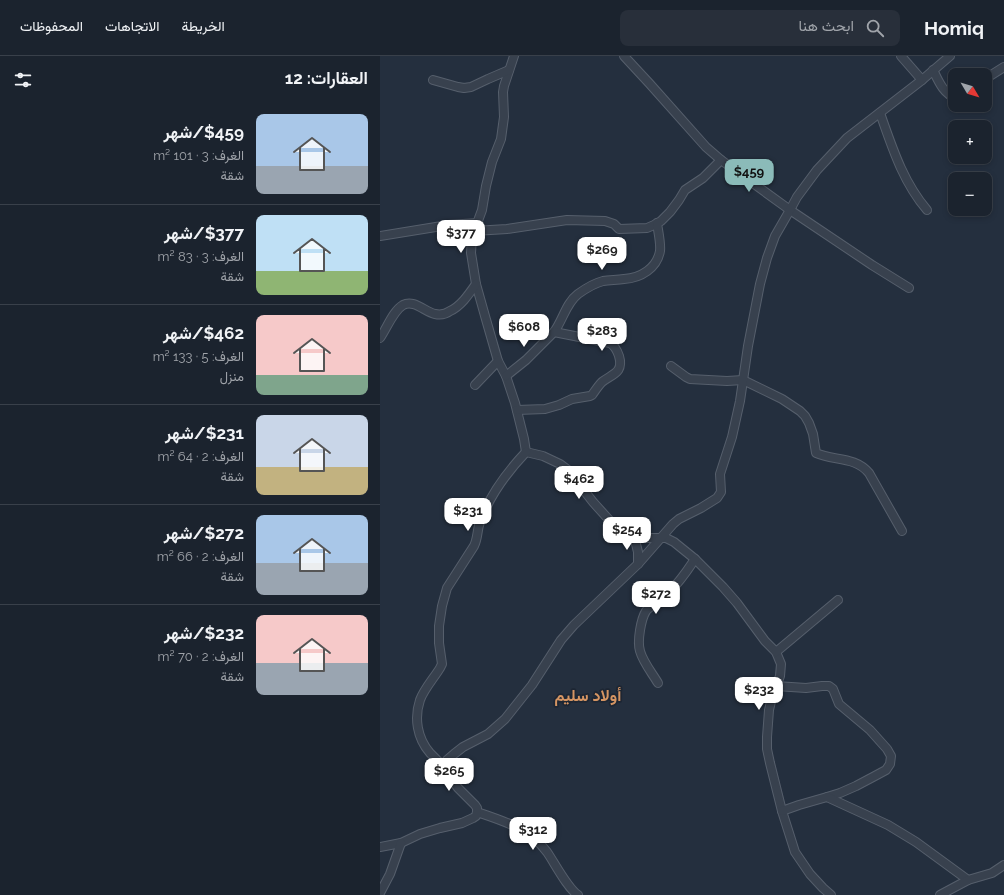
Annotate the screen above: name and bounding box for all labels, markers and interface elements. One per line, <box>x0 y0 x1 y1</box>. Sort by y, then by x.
search box <box>620 10 900 46</box>
text: ابحث هنا <box>799 17 854 35</box>
icon: search <box>864 17 886 39</box>
text: Homiq <box>924 17 984 39</box>
text: المحفوظات <box>20 18 83 34</box>
text: الاتجاهات <box>105 18 159 34</box>
text: الخريطة <box>181 18 225 34</box>
text: العقارات: 12 <box>285 68 368 88</box>
north arrow <box>948 68 992 112</box>
map controls <box>948 68 992 216</box>
icon: filters <box>12 69 34 91</box>
button: + <box>948 120 992 164</box>
text: $459/شهر <box>163 122 244 142</box>
icon: home <box>288 130 336 178</box>
text: الغرف: 3 · 101 m² <box>153 148 244 163</box>
pin: $459 <box>725 159 773 193</box>
text: $459 <box>734 164 764 179</box>
text: شقة <box>221 168 244 183</box>
button: − <box>948 172 992 216</box>
pin: $377 <box>437 220 485 254</box>
text: $377/شهر <box>164 223 244 243</box>
text: $377 <box>446 225 476 240</box>
icon: home <box>288 231 336 279</box>
pin: $269 <box>578 237 626 271</box>
text: $269 <box>586 242 618 257</box>
text: الغرف: 3 · 83 m² <box>158 249 244 264</box>
text: شقة <box>221 269 244 284</box>
pin: $608 <box>500 314 548 348</box>
pin: $283 <box>578 318 626 352</box>
text: $608 <box>508 319 540 334</box>
text: $462/شهر <box>163 323 244 343</box>
text: $283 <box>587 323 617 338</box>
icon: home <box>288 331 336 379</box>
text: الغرف: 5 · 133 m² <box>153 349 244 364</box>
text: منزل <box>220 369 244 384</box>
text: $231/شهر <box>165 423 244 443</box>
icon: home <box>288 431 336 479</box>
text: الغرف: 2 · 64 m² <box>158 449 244 464</box>
pin: $462 <box>555 466 603 500</box>
text: شقة <box>221 469 244 484</box>
text: $462 <box>564 471 594 486</box>
pin: $231 <box>444 498 492 532</box>
text: $231 <box>453 503 483 518</box>
pin: $254 <box>603 517 651 551</box>
text: $254 <box>612 522 642 537</box>
text: $272/شهر <box>164 523 244 543</box>
icon: home <box>288 531 336 579</box>
text: الغرف: 2 · 66 m² <box>157 549 244 564</box>
text: شقة <box>221 569 244 584</box>
pin: $272 <box>632 581 680 615</box>
text: $272 <box>641 586 671 601</box>
text: $232/شهر <box>164 623 244 643</box>
icon: home <box>288 631 336 679</box>
text: الغرف: 2 · 70 m² <box>158 649 244 664</box>
text: شقة <box>221 669 244 684</box>
pin: $232 <box>735 677 783 711</box>
text: $232 <box>744 682 774 697</box>
district label: أولاد سليم <box>555 686 621 706</box>
pin: $265 <box>425 758 473 792</box>
text: $265 <box>434 763 464 778</box>
pin: $312 <box>509 817 557 851</box>
text: $312 <box>518 822 548 837</box>

